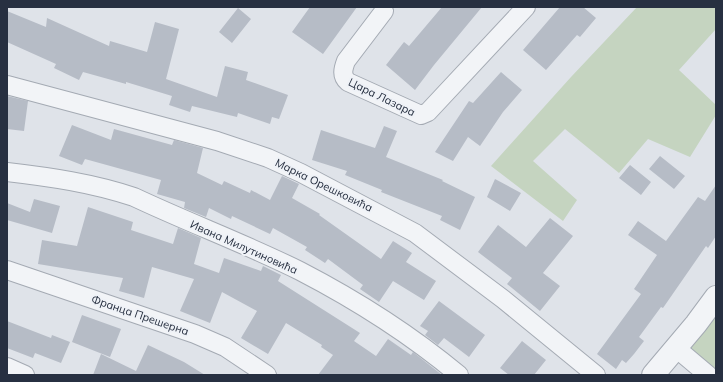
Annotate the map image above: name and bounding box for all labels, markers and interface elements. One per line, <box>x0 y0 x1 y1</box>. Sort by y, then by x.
street label: Цара Лазара <box>346 75 418 119</box>
street label: Марка Орешковића <box>273 155 375 215</box>
street label: Ивана Милутиновића <box>188 217 300 277</box>
street label: Франца Прешерна <box>89 292 191 338</box>

